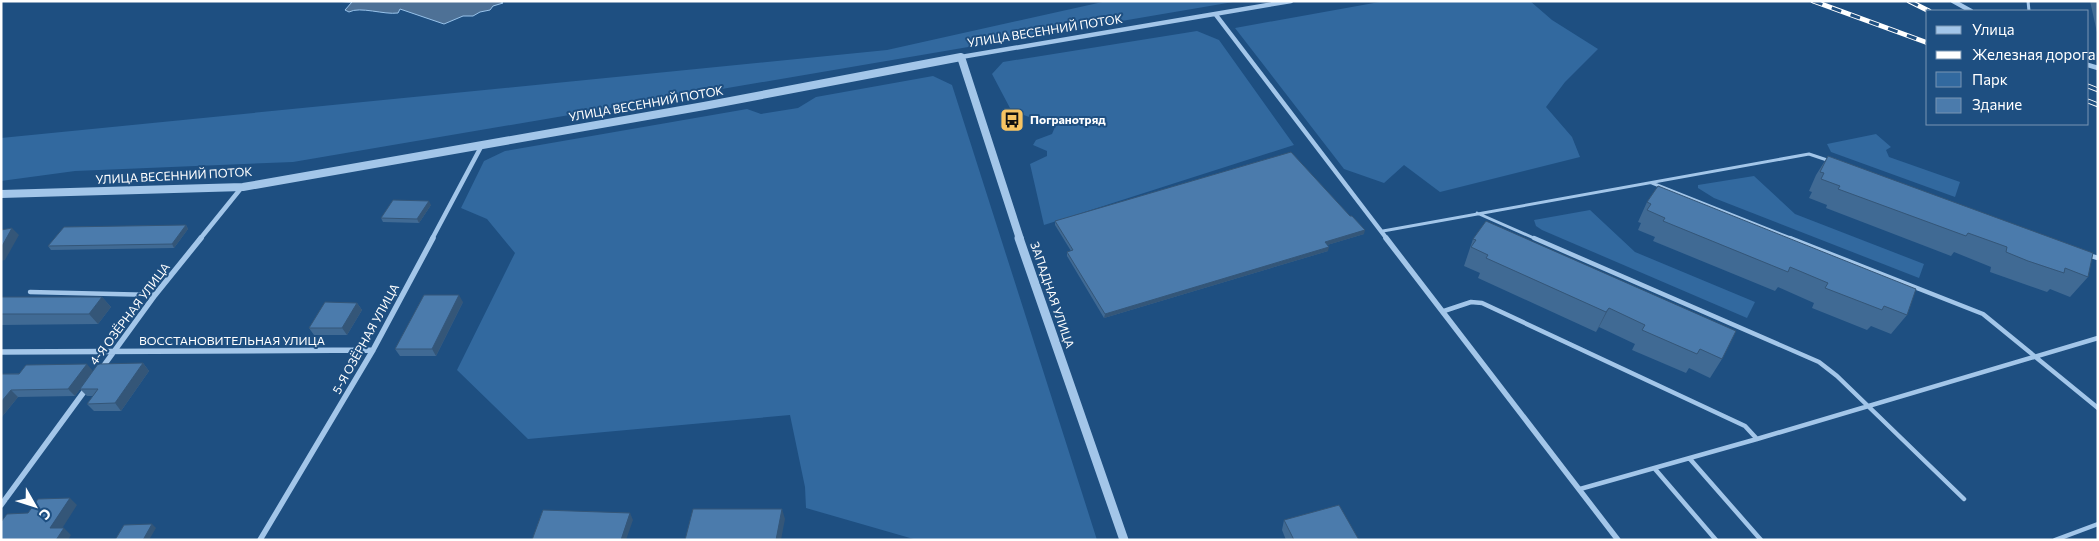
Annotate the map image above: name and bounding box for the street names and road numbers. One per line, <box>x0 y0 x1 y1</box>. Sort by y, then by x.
street label: УЛИЦА ВЕСЕННИЙ ПОТОК <box>966 11 1123 49</box>
street label: УЛИЦА ВЕСЕННИЙ ПОТОК <box>567 82 724 124</box>
street label: УЛИЦА ВЕСЕННИЙ ПОТОК <box>95 164 253 186</box>
street label: ЗАПАДНАЯ УЛИЦА <box>1028 239 1078 350</box>
street label: 4-Я ОЗЁРНАЯ УЛИЦА <box>86 260 172 367</box>
street label: 5-Я ОЗЁРНАЯ УЛИЦА <box>329 281 401 396</box>
street label: ВОССТАНОВИТЕЛЬНАЯ УЛИЦА <box>139 333 325 347</box>

